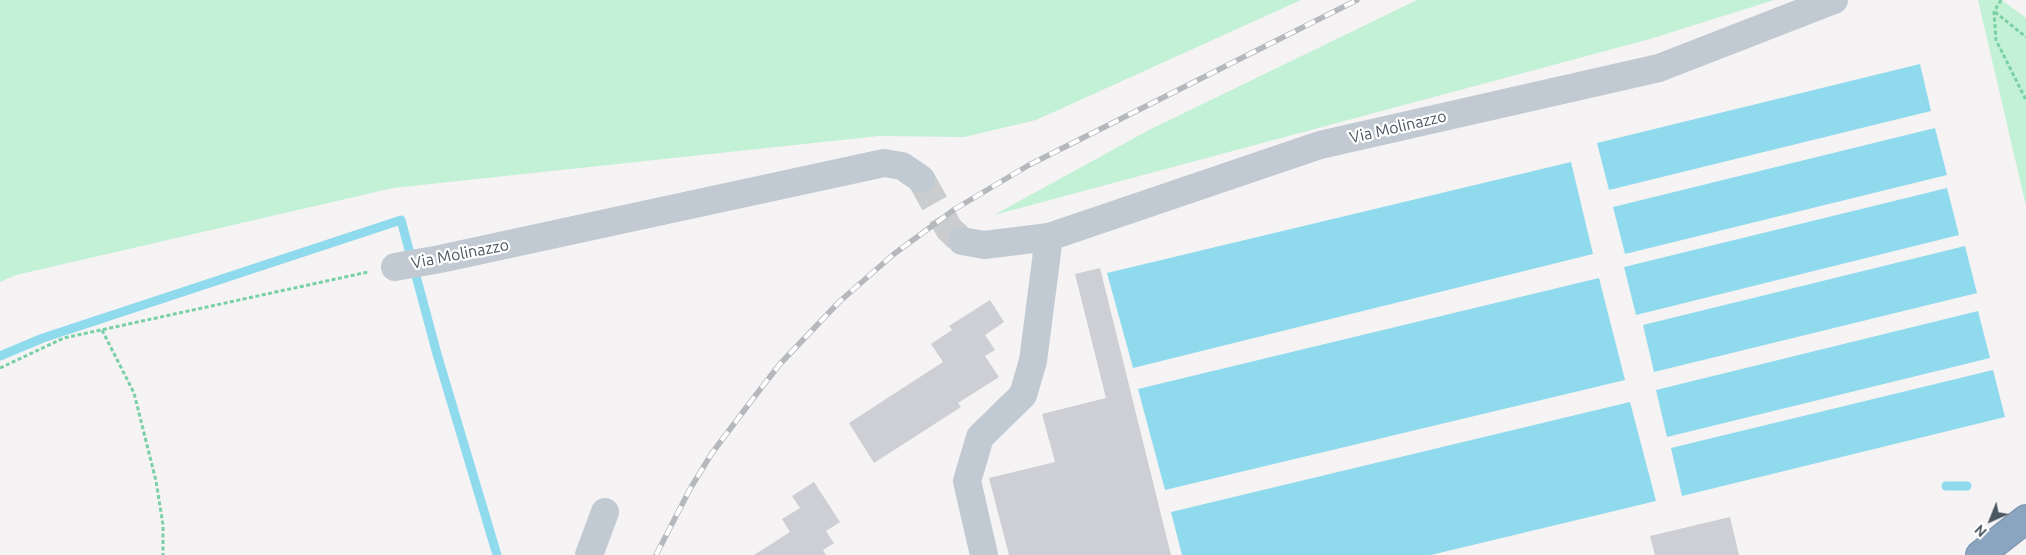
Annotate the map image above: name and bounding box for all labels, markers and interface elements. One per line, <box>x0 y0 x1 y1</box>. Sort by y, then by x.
street label: Via Molinazzo <box>1348 107 1448 147</box>
street label: Via Molinazzo <box>410 235 510 273</box>
north arrow <box>1966 495 2016 545</box>
text: N <box>1971 521 1990 540</box>

